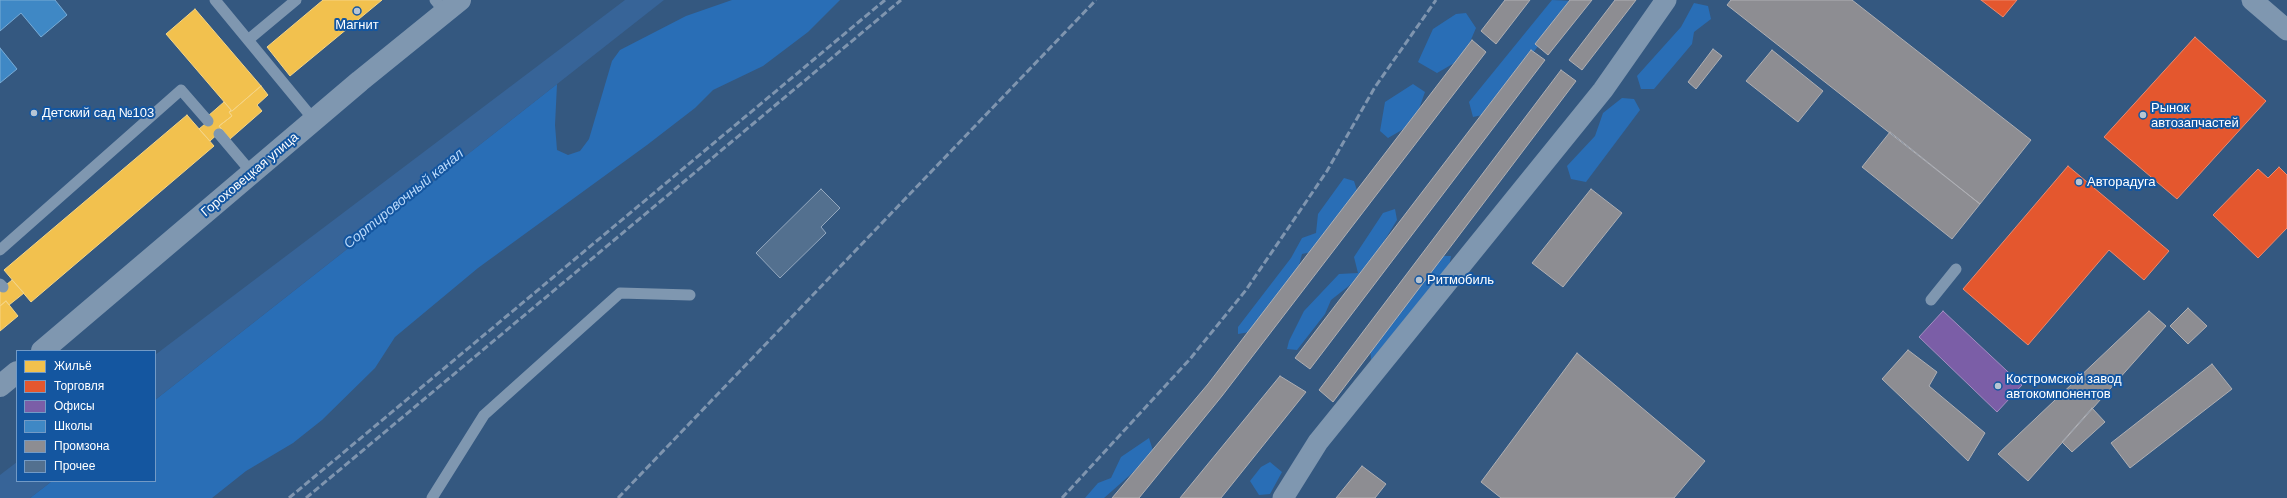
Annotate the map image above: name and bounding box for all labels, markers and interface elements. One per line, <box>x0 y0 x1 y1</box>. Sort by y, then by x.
marker: Магнит <box>352 6 362 16</box>
place label: Магнит <box>335 17 379 33</box>
place label: Рынок автозапчастей <box>2151 100 2239 131</box>
place label: Детский сад №103 <box>42 105 154 121</box>
marker: Детский сад №103 <box>29 108 39 118</box>
marker: Рынок автозапчастей <box>2138 110 2148 120</box>
street label: Гороховецкая улица <box>198 130 302 220</box>
water label: Сортировочный канал <box>341 145 467 253</box>
place label: Авторадуга <box>2087 174 2156 190</box>
marker: Авторадуга <box>2074 177 2084 187</box>
place label: Ритмобиль <box>1427 272 1494 288</box>
marker: Ритмобиль <box>1414 275 1424 285</box>
legend <box>16 350 156 482</box>
text: Жильё <box>54 359 92 373</box>
place label: Костромской завод автокомпонентов <box>2006 371 2122 402</box>
text: Торговля <box>54 379 104 393</box>
marker: Костромской завод автокомпонентов <box>1993 381 2003 391</box>
text: Офисы <box>54 399 95 413</box>
text: Школы <box>54 419 92 433</box>
text: Промзона <box>54 439 109 453</box>
text: Прочее <box>54 459 95 473</box>

